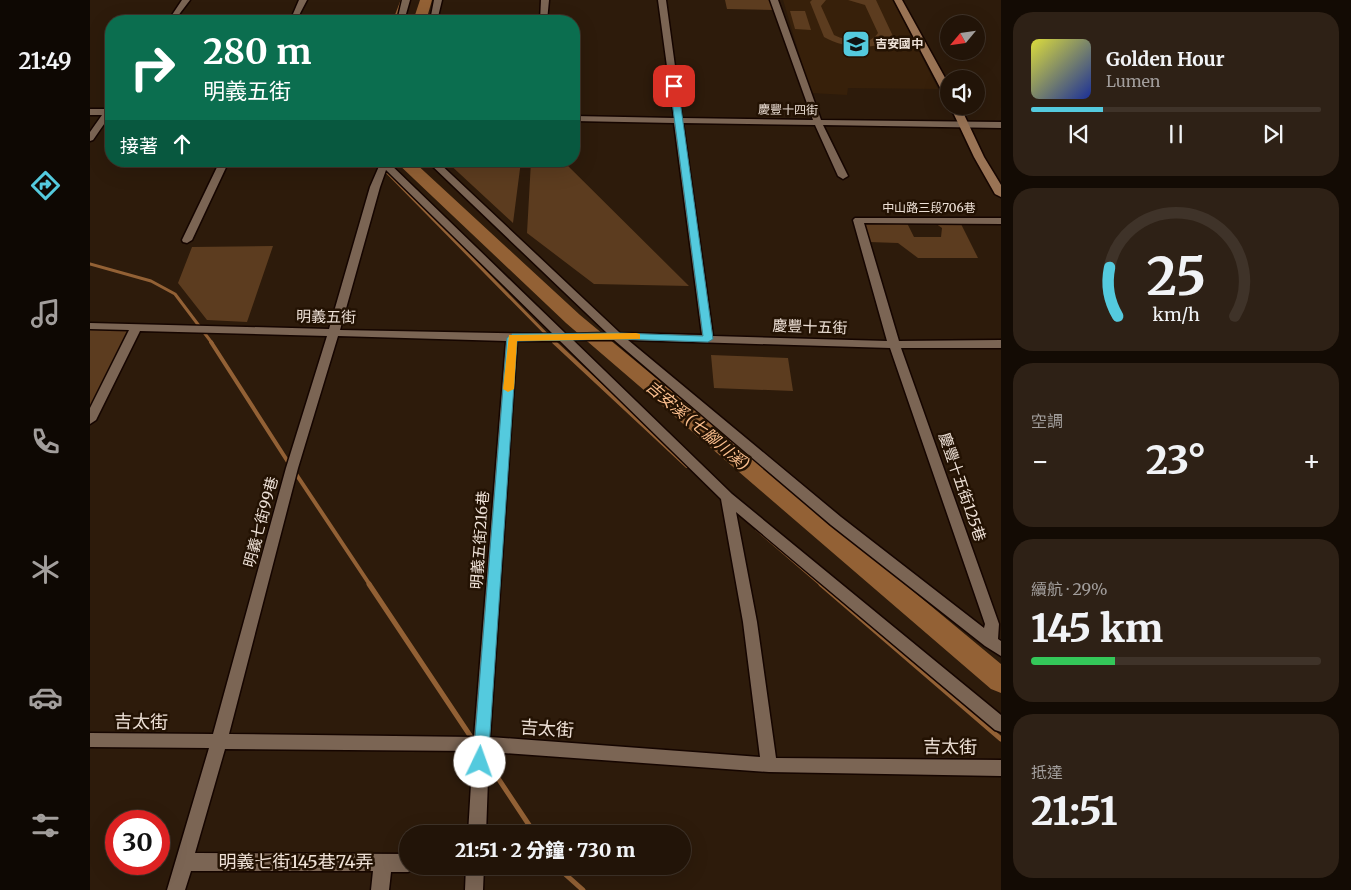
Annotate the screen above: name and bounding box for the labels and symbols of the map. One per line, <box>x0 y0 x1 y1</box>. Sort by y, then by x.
north arrow <box>940 15 985 60</box>
school or university icon: 吉安國中 <box>841 29 871 59</box>
place label: 吉安國中 <box>875 36 923 51</box>
pin <box>653 65 695 107</box>
street label: 慶豐十四街 <box>758 101 818 118</box>
street label: 中山路三段706巷 <box>882 200 976 215</box>
street label: 明義五街 <box>296 306 356 327</box>
street label: 慶豐十五街 <box>772 316 848 337</box>
water label: 吉安溪 (七腳川溪) <box>642 376 754 474</box>
street label: 慶豐十五街125巷 <box>935 430 990 544</box>
street label: 明義七街99巷 <box>239 474 282 569</box>
street label: 明義五街216巷 <box>467 490 492 590</box>
street label: 吉太街 <box>114 710 168 733</box>
street label: 吉太街 <box>519 715 575 742</box>
position arrow <box>453 735 505 787</box>
street label: 吉太街 <box>923 735 977 758</box>
speed limit sign: 30 <box>105 810 170 875</box>
street label: 明義七街145巷74弄 <box>219 850 373 873</box>

